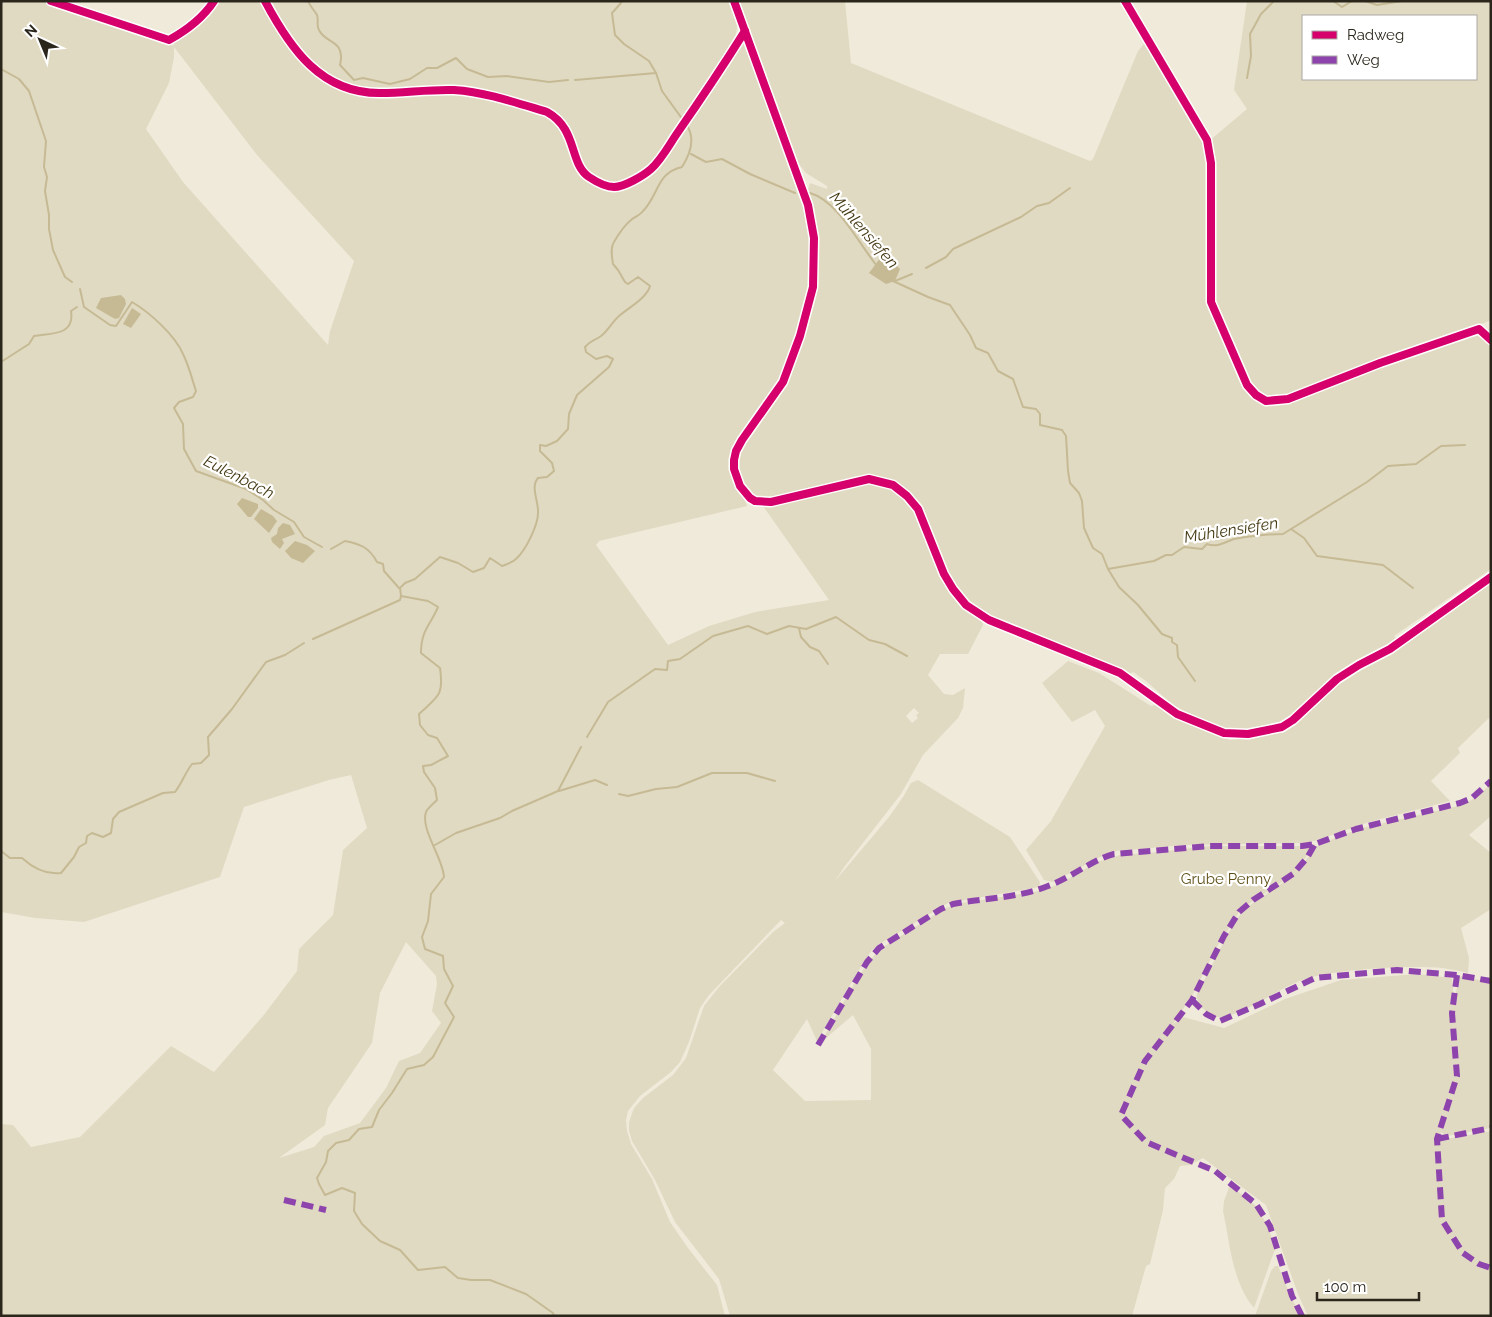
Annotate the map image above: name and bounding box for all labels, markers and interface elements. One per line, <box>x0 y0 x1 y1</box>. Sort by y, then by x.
north arrow <box>15 15 65 65</box>
legend <box>1302 15 1477 80</box>
text: N <box>22 21 40 40</box>
text: Radweg <box>1347 26 1404 44</box>
text: Weg <box>1347 51 1380 69</box>
water label: Mühlensiefen <box>826 188 902 272</box>
water label: Eulenbach <box>201 451 277 503</box>
water label: Mühlensiefen <box>1183 513 1279 547</box>
park label: Grube Penny <box>1181 870 1271 888</box>
scale bar <box>1317 1270 1420 1302</box>
text: 100 m <box>1324 1278 1366 1296</box>

